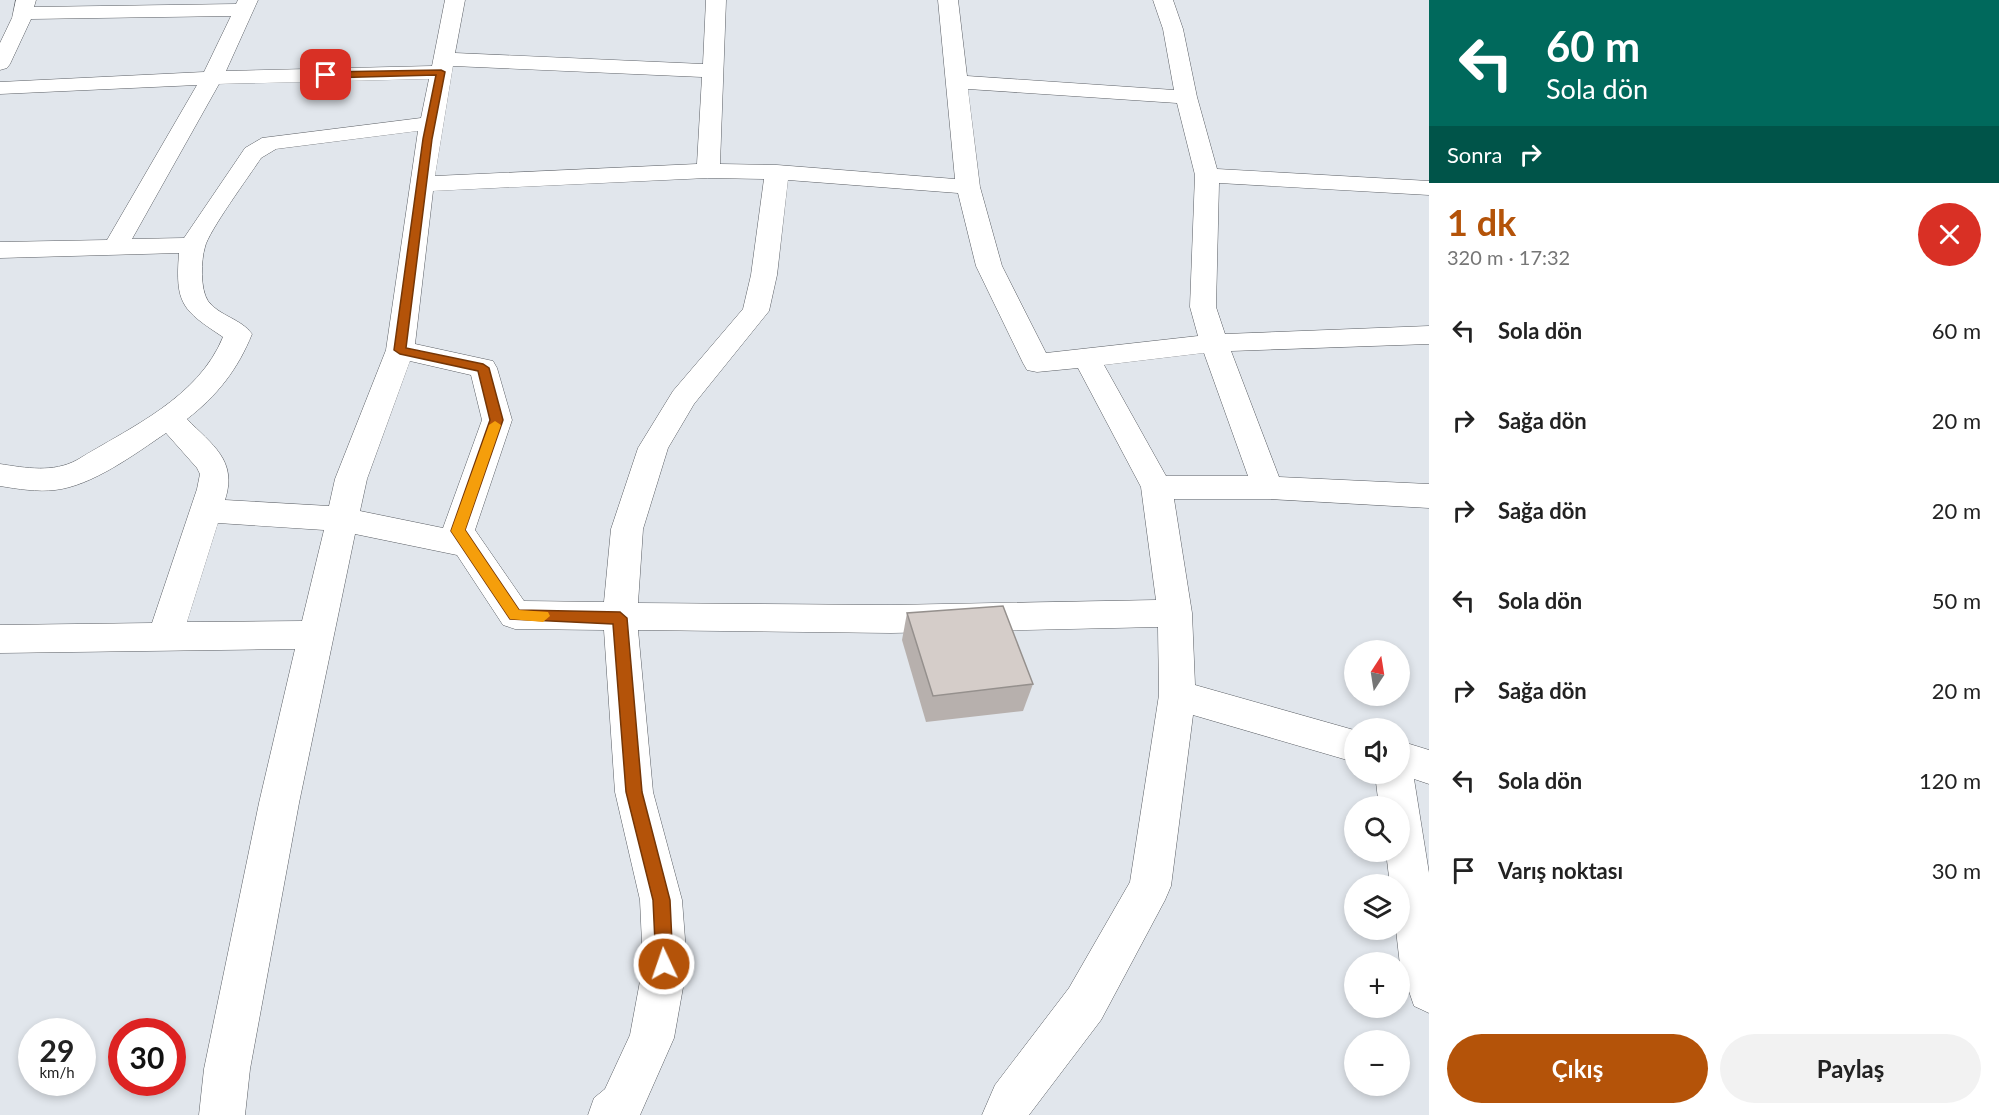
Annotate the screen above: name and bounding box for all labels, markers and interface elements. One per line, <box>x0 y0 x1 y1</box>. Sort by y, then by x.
text: 60 m <box>1546 21 1640 71</box>
icon: left <box>1447 24 1525 102</box>
pin <box>300 49 351 100</box>
icon: arrive <box>309 58 342 91</box>
text: Sola dön <box>1546 72 1648 105</box>
icon: right <box>1514 138 1547 171</box>
text: Sonra <box>1447 141 1502 168</box>
text: 1 dk <box>1447 200 1516 244</box>
button: close <box>1918 203 1981 266</box>
text: 320 m · 17:32 <box>1447 245 1570 269</box>
icon: left <box>1447 314 1480 347</box>
text: Sola dön <box>1498 317 1582 344</box>
text: 60 m <box>1932 317 1981 344</box>
icon: right <box>1447 404 1480 437</box>
text: Sağa dön <box>1498 407 1587 434</box>
text: 20 m <box>1932 407 1981 434</box>
icon: right <box>1447 494 1480 527</box>
text: Sağa dön <box>1498 497 1587 524</box>
text: 20 m <box>1932 497 1981 524</box>
icon: left <box>1447 584 1480 617</box>
text: Sola dön <box>1498 587 1582 614</box>
text: 50 m <box>1932 587 1981 614</box>
north arrow <box>1344 640 1410 706</box>
map controls <box>1344 640 1410 1096</box>
icon: right <box>1447 674 1480 707</box>
text: Sağa dön <box>1498 677 1587 704</box>
text: 20 m <box>1932 677 1981 704</box>
button: sound <box>1344 718 1410 784</box>
icon: left <box>1447 764 1480 797</box>
text: Sola dön <box>1498 767 1582 794</box>
text: 120 m <box>1919 767 1981 794</box>
button: search <box>1344 796 1410 862</box>
icon: arrive <box>1447 854 1480 887</box>
text: Varış noktası <box>1498 857 1623 884</box>
text: 30 m <box>1932 857 1981 884</box>
button: layers <box>1344 874 1410 940</box>
position arrow <box>632 932 696 996</box>
button: + <box>1344 952 1410 1018</box>
speed limit sign: 30 <box>108 1018 186 1096</box>
button: − <box>1344 1030 1410 1096</box>
text: 29 <box>40 1032 74 1068</box>
button: Çıkış <box>1447 1034 1708 1103</box>
button: Paylaş <box>1720 1034 1981 1103</box>
text: km/h <box>39 1063 75 1081</box>

